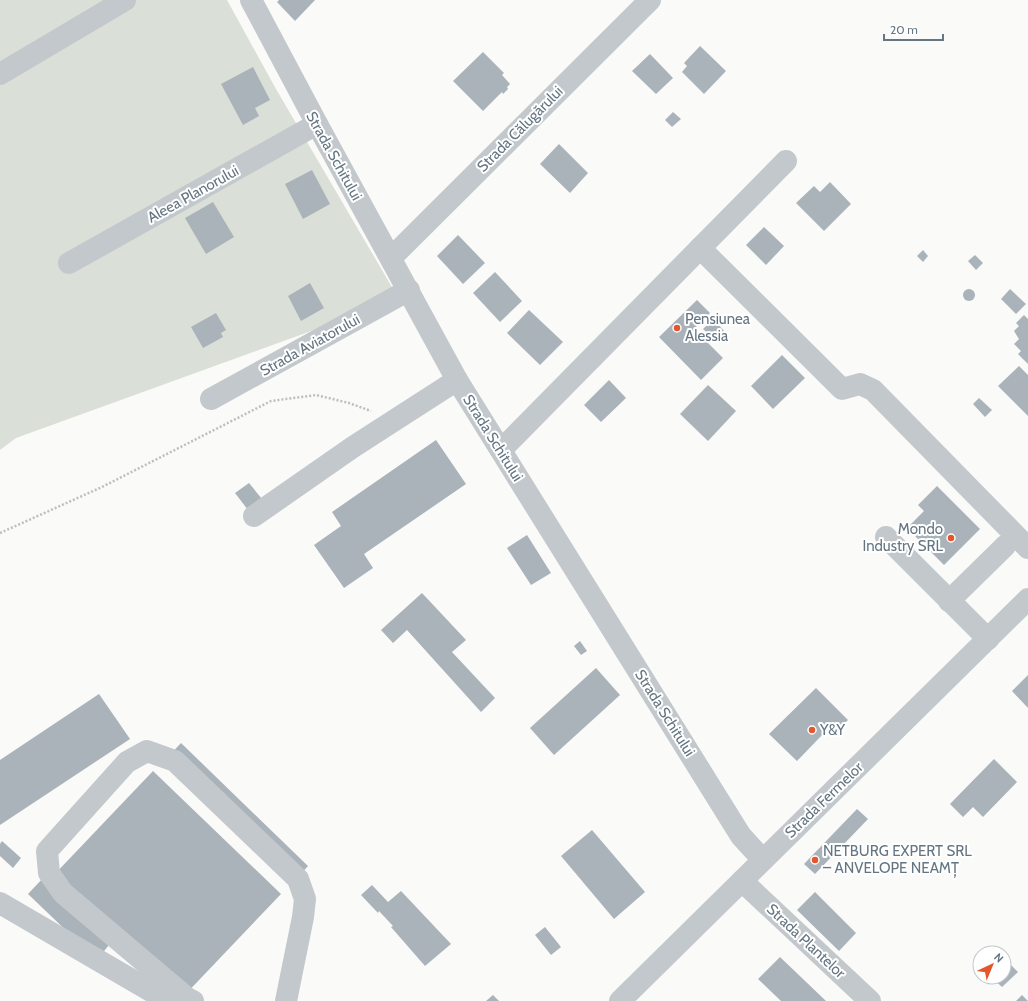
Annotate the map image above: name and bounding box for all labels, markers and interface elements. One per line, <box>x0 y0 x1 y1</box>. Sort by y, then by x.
scale bar <box>884 16 943 42</box>
text: 20 m <box>890 22 918 37</box>
street label: Strada Călugărului <box>473 82 567 176</box>
street label: Strada Schitului <box>302 108 366 204</box>
street label: Aleea Planorului <box>144 161 242 227</box>
street label: Strada Aviatorului <box>257 310 363 380</box>
place label: Pensiunea Alessia <box>685 310 751 345</box>
marker: Pensiunea Alessia <box>672 323 682 333</box>
street label: Strada Schitului <box>459 391 527 485</box>
place label: Mondo Industry SRL <box>862 520 943 555</box>
marker: Mondo Industry SRL <box>946 533 956 543</box>
street label: Strada Schitului <box>631 666 699 760</box>
place label: Y&Y <box>819 721 846 739</box>
marker: Y&Y <box>807 725 817 735</box>
street label: Strada Fermelor <box>781 758 867 842</box>
place label: NETBURG EXPERT SRL – ANVELOPE NEAMȚ <box>823 842 972 878</box>
marker: NETBURG EXPERT SRL – ANVELOPE NEAMȚ <box>810 855 820 865</box>
street label: Strada Plantelor <box>763 900 849 982</box>
north arrow <box>972 945 1012 985</box>
text: N <box>991 950 1007 966</box>

